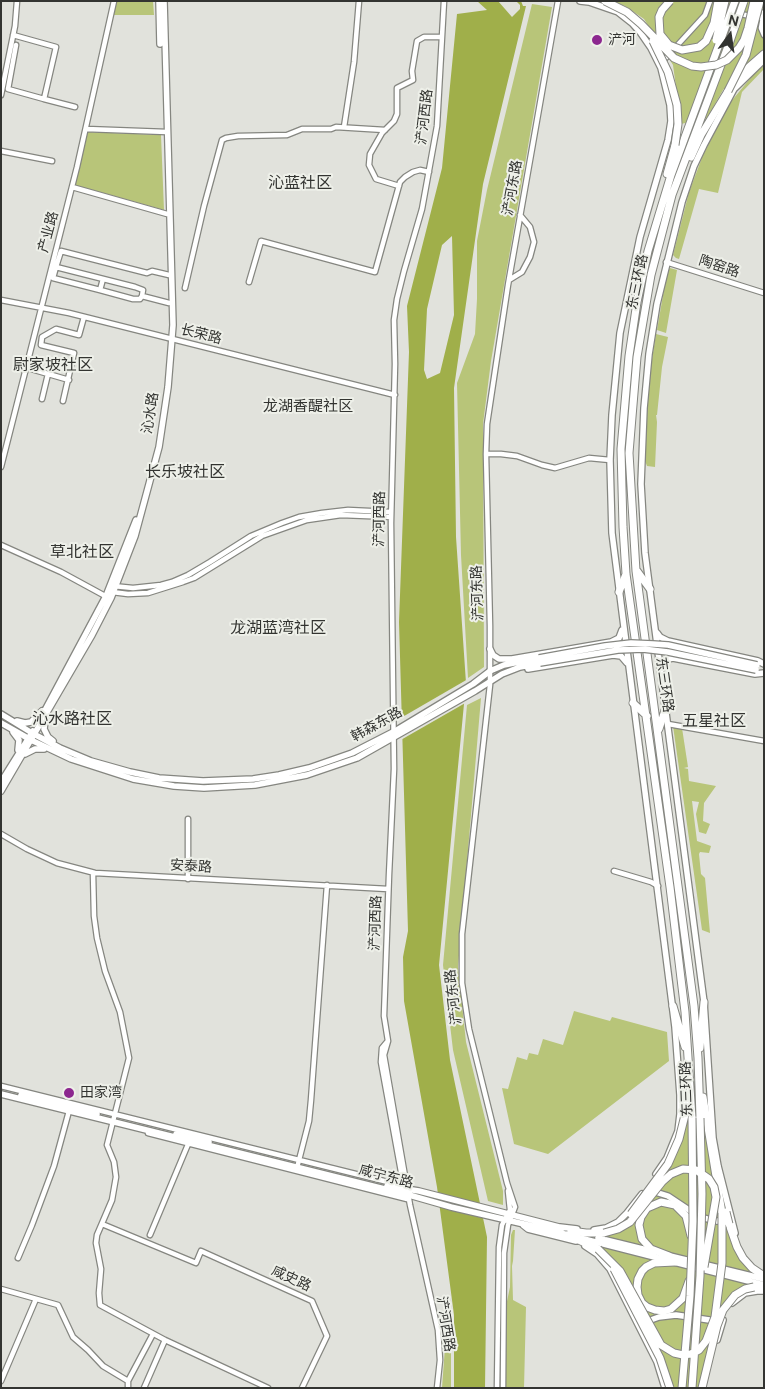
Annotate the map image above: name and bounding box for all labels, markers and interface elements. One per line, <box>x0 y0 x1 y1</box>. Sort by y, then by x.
north arrow <box>705 10 755 60</box>
text: N <box>726 10 741 30</box>
place label: 浐河 <box>608 32 636 48</box>
marker: 浐河 <box>590 33 604 47</box>
street label: 浐河西路 <box>413 88 437 146</box>
street label: 浐河东路 <box>500 159 526 217</box>
district label: 沁蓝社区 <box>268 174 332 194</box>
street label: 产业路 <box>35 210 63 254</box>
street label: 东三环路 <box>624 253 652 311</box>
street label: 陶窑路 <box>696 253 742 281</box>
street label: 长荣路 <box>179 322 223 348</box>
district label: 尉家坡社区 <box>13 356 93 376</box>
street label: 沁水路 <box>139 391 163 435</box>
district label: 龙湖香醍社区 <box>263 398 353 416</box>
district label: 长乐坡社区 <box>145 463 225 483</box>
street label: 浐河西路 <box>371 491 389 547</box>
district label: 草北社区 <box>50 543 114 563</box>
street label: 浐河东路 <box>469 565 487 621</box>
district label: 龙湖蓝湾社区 <box>230 619 326 639</box>
street label: 东三环路 <box>652 656 676 714</box>
street label: 韩森东路 <box>348 704 406 746</box>
district label: 沁水路社区 <box>32 710 112 730</box>
district label: 五星社区 <box>682 712 746 732</box>
street label: 安泰路 <box>170 858 212 876</box>
street label: 浐河西路 <box>367 895 385 951</box>
street label: 浐河东路 <box>442 968 466 1026</box>
street label: 东三环路 <box>678 1061 696 1117</box>
place label: 田家湾 <box>80 1085 122 1101</box>
marker: 田家湾 <box>62 1086 76 1100</box>
street label: 咸宁东路 <box>357 1162 415 1192</box>
street label: 咸史路 <box>268 1263 314 1295</box>
street label: 浐河西路 <box>432 1295 458 1353</box>

